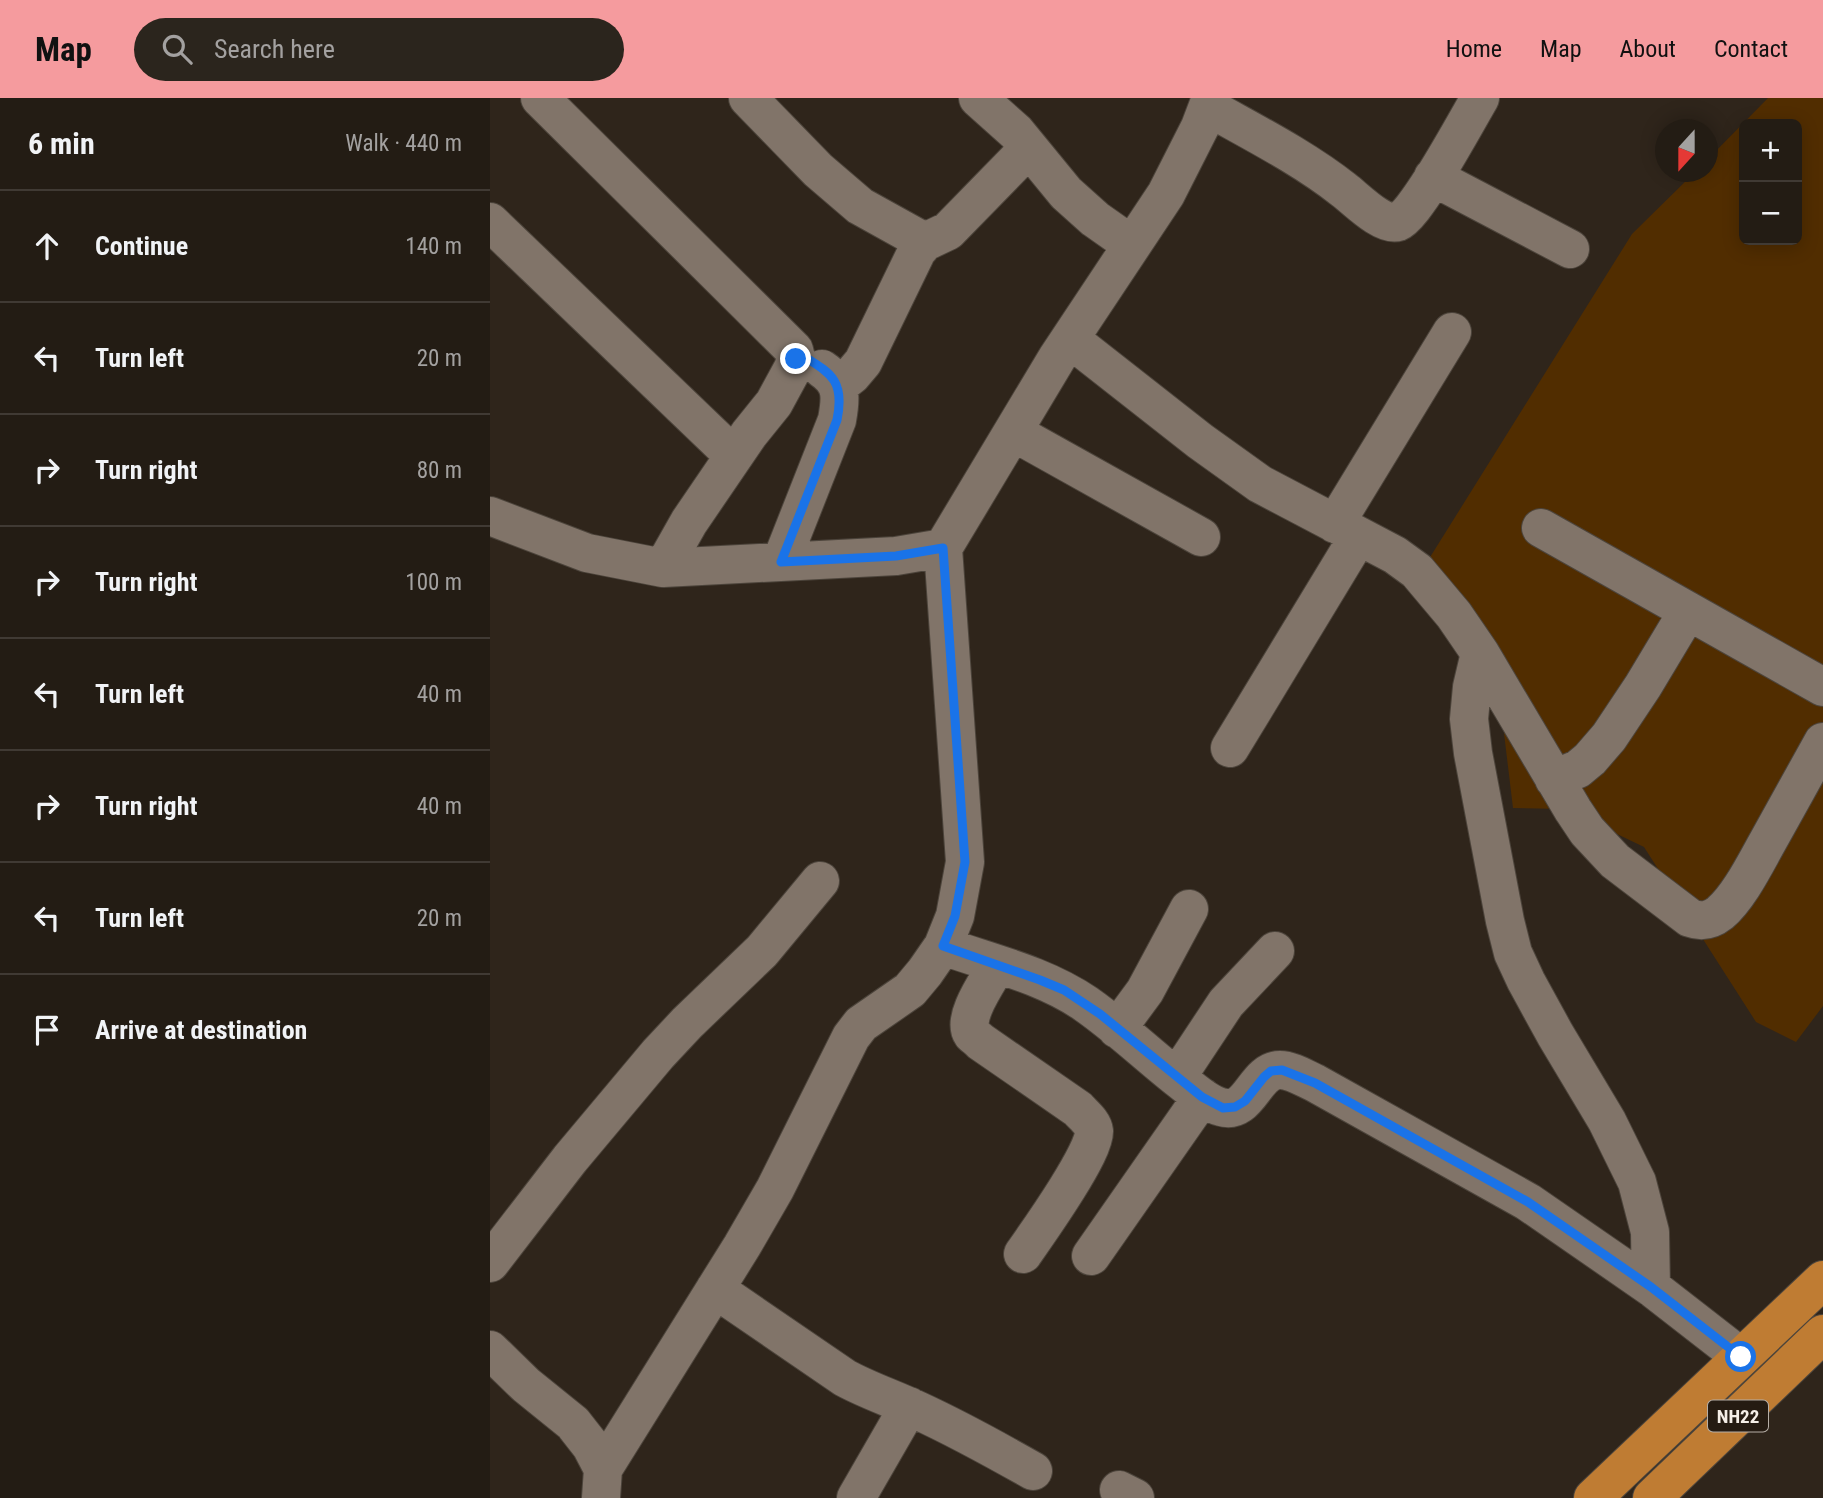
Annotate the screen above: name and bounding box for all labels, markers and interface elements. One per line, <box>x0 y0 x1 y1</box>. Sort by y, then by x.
search box <box>134 18 624 81</box>
text: Map <box>35 30 92 69</box>
icon: search <box>158 30 196 68</box>
text: Search here <box>214 34 335 64</box>
text: Home <box>1446 35 1502 63</box>
text: Map <box>1540 35 1582 63</box>
text: About <box>1620 35 1676 63</box>
text: Contact <box>1714 35 1788 63</box>
north arrow <box>1655 119 1718 182</box>
map controls <box>1739 119 1802 245</box>
button: + <box>1739 119 1802 182</box>
text: 6 min <box>28 126 95 161</box>
text: Walk · 440 m <box>345 130 462 157</box>
button: − <box>1739 182 1802 245</box>
icon: ahead <box>28 227 66 265</box>
text: Continue <box>95 231 188 261</box>
text: 140 m <box>405 233 462 260</box>
icon: left <box>28 339 66 377</box>
text: Turn left <box>95 343 184 373</box>
route end <box>780 343 811 374</box>
text: 20 m <box>417 345 462 372</box>
icon: right <box>28 451 66 489</box>
text: Turn right <box>95 455 197 485</box>
text: 80 m <box>417 457 462 484</box>
icon: right <box>28 563 66 601</box>
text: Turn right <box>95 567 197 597</box>
text: 100 m <box>405 569 462 596</box>
icon: left <box>28 675 66 713</box>
text: Turn left <box>95 679 184 709</box>
text: 40 m <box>417 681 462 708</box>
icon: right <box>28 787 66 825</box>
text: Turn right <box>95 791 197 821</box>
text: 40 m <box>417 793 462 820</box>
icon: left <box>28 899 66 937</box>
text: Turn left <box>95 903 184 933</box>
text: 20 m <box>417 905 462 932</box>
icon: arrive <box>28 1011 66 1049</box>
text: Arrive at destination <box>95 1015 307 1045</box>
route start <box>1725 1341 1756 1372</box>
road number: NH22 <box>1708 1400 1768 1432</box>

